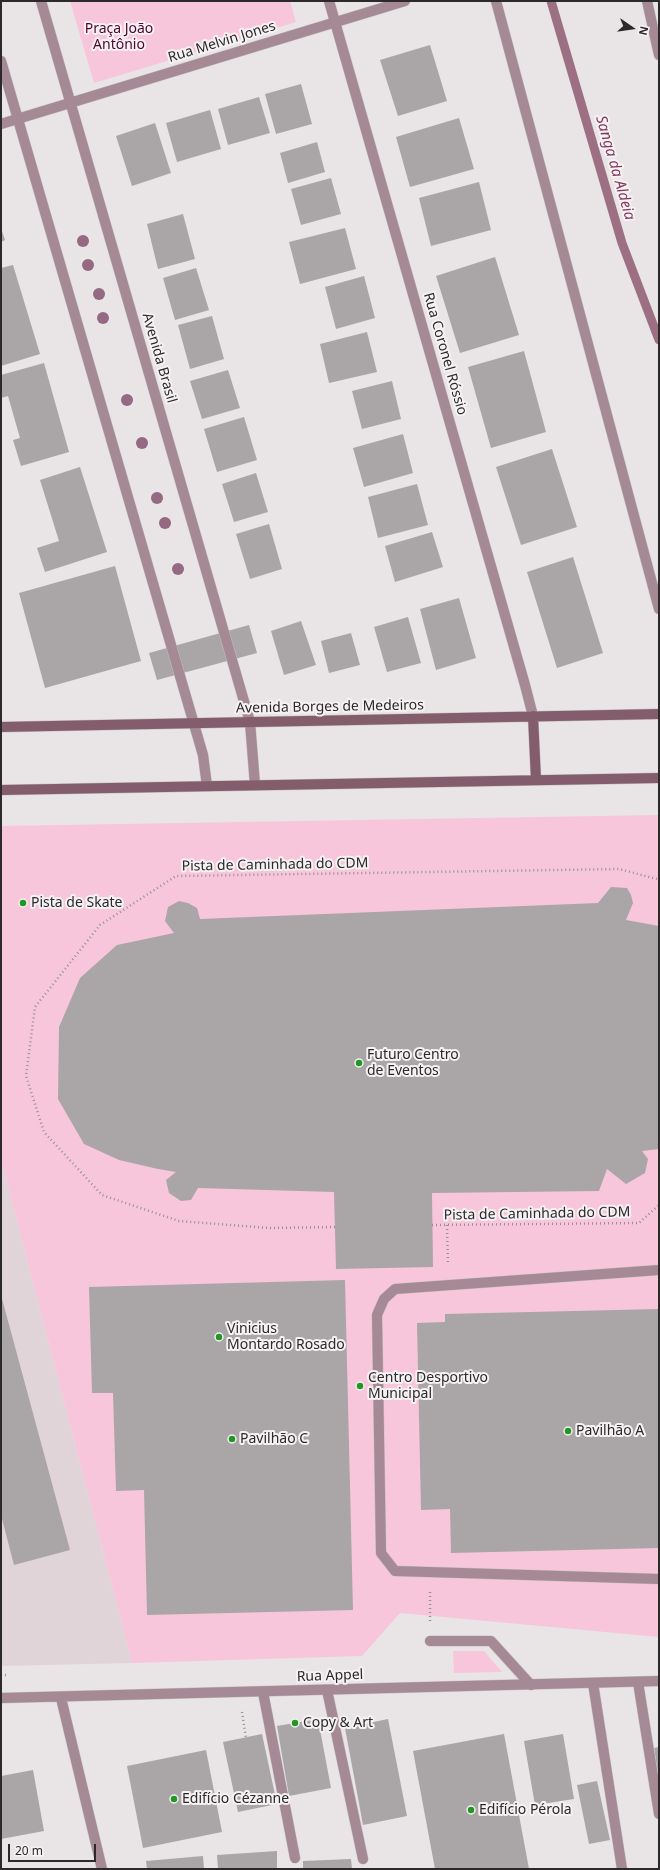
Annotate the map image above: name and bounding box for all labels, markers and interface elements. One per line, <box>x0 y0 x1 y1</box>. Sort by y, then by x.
north arrow <box>612 8 652 48</box>
street label: Rua Melvin Jones <box>166 18 278 66</box>
park label: Praça João Antônio <box>85 21 153 54</box>
text: N <box>636 25 652 37</box>
water label: Sanga da Aldeia <box>591 114 639 222</box>
street label: Rua Coronel Róssio <box>419 291 471 417</box>
street label: Avenida Brasil <box>138 311 180 405</box>
street label: Avenida Borges de Medeiros <box>236 697 424 717</box>
street label: Pista de Caminhada do CDM <box>182 855 368 875</box>
place label: Pista de Skate <box>31 895 122 911</box>
marker: Pista de Skate <box>18 898 28 908</box>
place label: Futuro Centro de Eventos <box>367 1047 459 1080</box>
marker: Futuro Centro de Eventos <box>354 1058 364 1068</box>
street label: Pista de Caminhada do CDM <box>444 1204 630 1224</box>
place label: Vinicius Montardo Rosado <box>227 1321 345 1354</box>
marker: Vinicius Montardo Rosado <box>214 1332 224 1342</box>
place label: Centro Desportivo Municipal <box>368 1370 488 1402</box>
marker: Centro Desportivo Municipal <box>355 1381 365 1391</box>
place label: Pavilhão A <box>576 1423 644 1439</box>
marker: Pavilhão A <box>563 1426 573 1436</box>
place label: Pavilhão C <box>240 1431 308 1447</box>
marker: Pavilhão C <box>227 1434 237 1444</box>
street label: Rua Appel <box>296 1666 364 1686</box>
place label: Copy & Art <box>303 1715 373 1731</box>
marker: Copy & Art <box>290 1718 300 1728</box>
place label: Edifício Cézanne <box>182 1791 289 1807</box>
marker: Edifício Cézanne <box>169 1794 179 1804</box>
place label: Edifício Pérola <box>479 1802 572 1818</box>
marker: Edifício Pérola <box>466 1805 476 1815</box>
scale bar <box>10 1836 98 1862</box>
text: 20 m <box>15 1842 43 1859</box>

